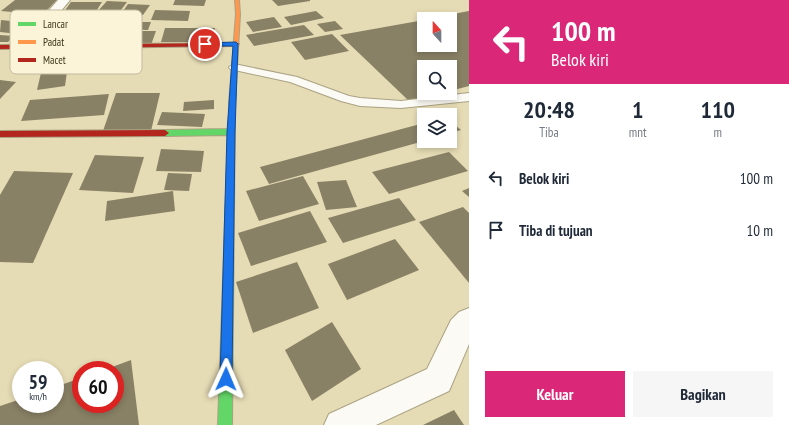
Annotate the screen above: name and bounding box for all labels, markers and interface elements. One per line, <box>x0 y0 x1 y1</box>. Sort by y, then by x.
legend <box>10 10 142 74</box>
north arrow <box>417 12 457 52</box>
map controls <box>417 12 457 148</box>
text: 100 m <box>551 12 615 49</box>
icon: left <box>485 16 537 68</box>
text: Lancar <box>43 17 68 31</box>
pin <box>188 27 222 61</box>
icon: arrive <box>194 33 216 55</box>
text: Padat <box>43 35 64 49</box>
text: Belok kiri <box>551 48 609 71</box>
text: Macet <box>43 53 66 67</box>
button: search <box>417 60 457 100</box>
text: 20:48 <box>523 94 575 125</box>
text: 1 <box>632 94 643 125</box>
text: 110 <box>701 94 735 125</box>
button: layers <box>417 108 457 148</box>
text: Tiba <box>539 124 559 141</box>
text: mnt <box>629 124 647 141</box>
text: m <box>714 124 722 141</box>
icon: left <box>485 167 507 189</box>
text: Belok kiri <box>519 169 569 188</box>
text: 100 m <box>740 169 773 188</box>
icon: arrive <box>485 219 507 241</box>
text: Tiba di tujuan <box>519 221 593 240</box>
text: 10 m <box>747 221 773 240</box>
position arrow <box>205 358 247 400</box>
speed limit sign: 60 <box>72 361 124 413</box>
text: 59 <box>28 369 48 395</box>
button: Keluar <box>485 371 625 417</box>
button: Bagikan <box>633 371 773 417</box>
text: km/h <box>29 390 47 403</box>

